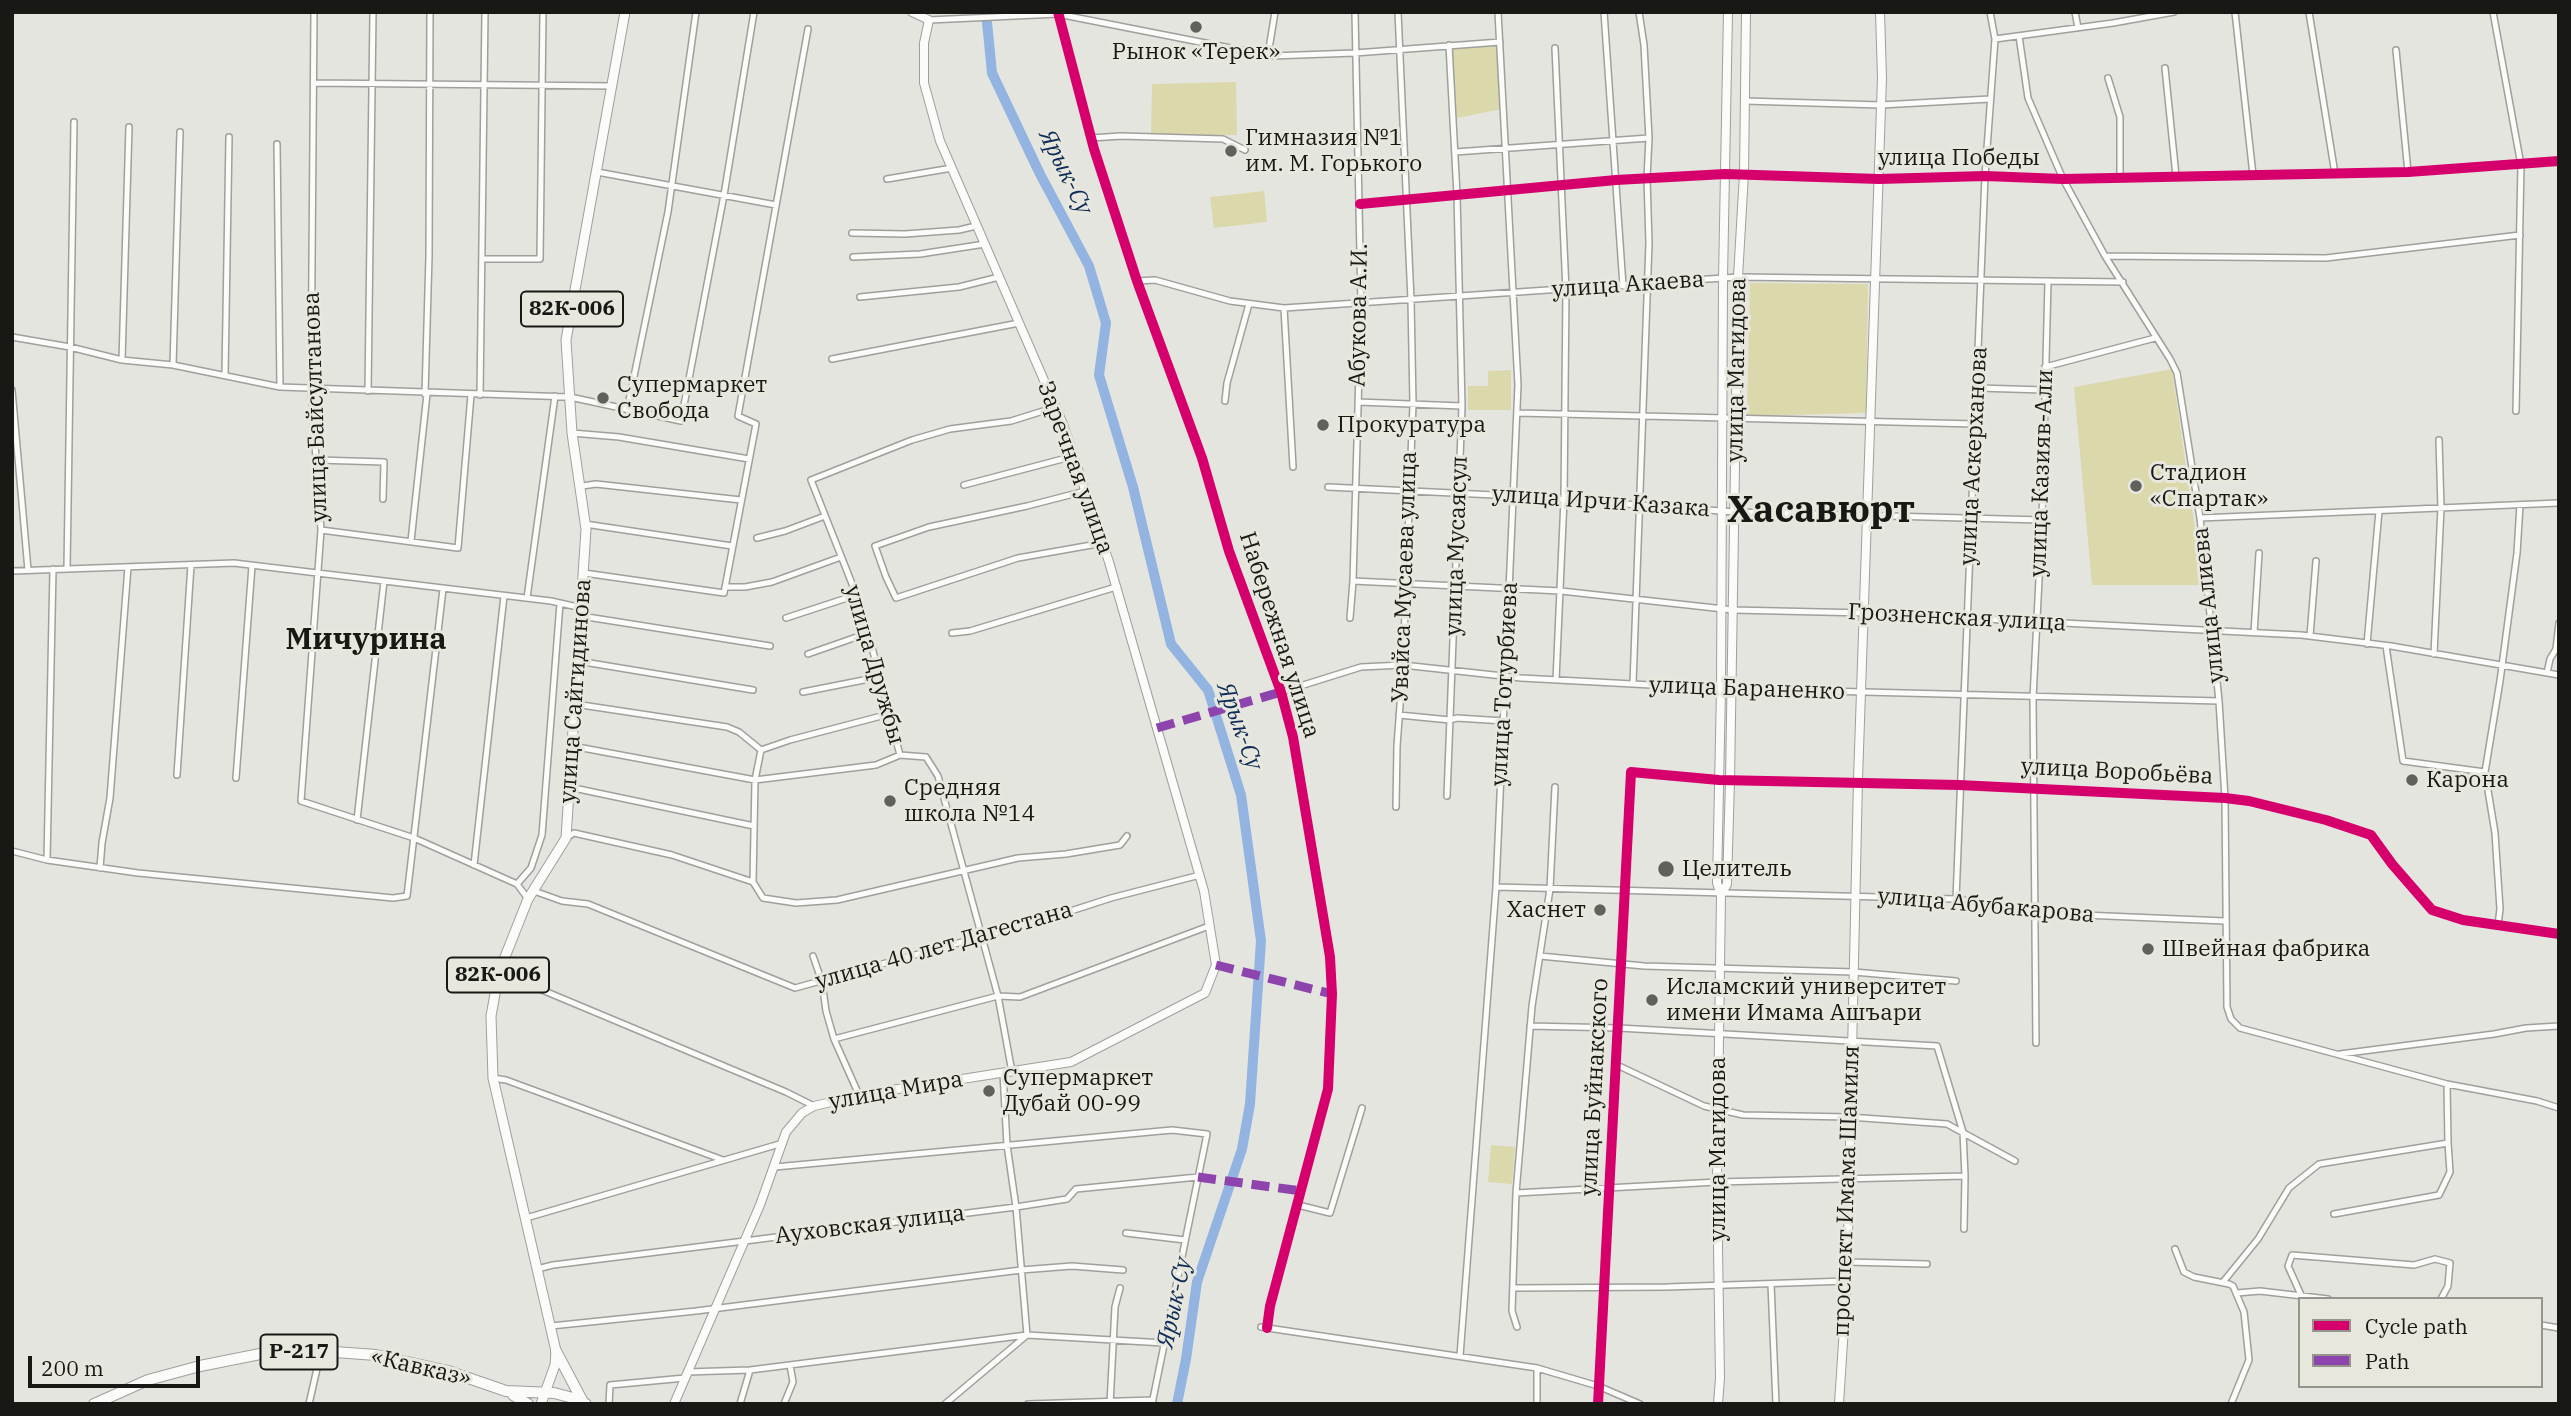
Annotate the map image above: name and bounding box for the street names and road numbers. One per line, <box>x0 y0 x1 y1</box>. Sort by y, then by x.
street label: улица Победы <box>1878 144 2040 172</box>
street label: Абукова А.И. <box>1344 243 1374 387</box>
street label: улица Акаева <box>1551 266 1705 304</box>
street label: улица Магидова <box>1722 277 1752 463</box>
street label: улица Байсултанова <box>298 291 334 523</box>
road number: 82К-006 <box>521 292 623 326</box>
street label: улица Аскерханова <box>1954 346 1994 566</box>
street label: улица Казияв-Али <box>2025 369 2059 577</box>
street label: Заречная улица <box>1031 378 1119 558</box>
street label: Увайса Мусаева улица <box>1387 451 1423 703</box>
street label: улица Мусаясул <box>1440 455 1474 637</box>
street label: улица Ирчи Казака <box>1491 481 1711 523</box>
street label: улица Алиева <box>2187 526 2231 684</box>
street label: Набережная улица <box>1233 528 1325 742</box>
street label: улица Сайгидинова <box>554 578 598 804</box>
street label: улица Тотурбиева <box>1486 581 1524 787</box>
street label: улица Дружбы <box>838 582 910 748</box>
street label: Грозненская улица <box>1847 599 2067 637</box>
street label: улица Бараненко <box>1649 672 1845 706</box>
street label: улица Воробьёва <box>2020 753 2214 791</box>
street label: улица Абубакарова <box>1876 883 2096 929</box>
street label: улица 40 лет Дагестана <box>812 896 1076 996</box>
road number: 82К-006 <box>447 958 549 992</box>
street label: улица Буйнакского <box>1576 977 1614 1197</box>
street label: проспект Имама Шамиля <box>1828 1045 1866 1337</box>
street label: улица Магидова <box>1704 1057 1732 1241</box>
street label: улица Мира <box>827 1066 965 1116</box>
street label: Ауховская улица <box>774 1200 966 1250</box>
road number: Р-217 <box>260 1334 338 1370</box>
street label: «Кавказ» <box>368 1343 474 1393</box>

